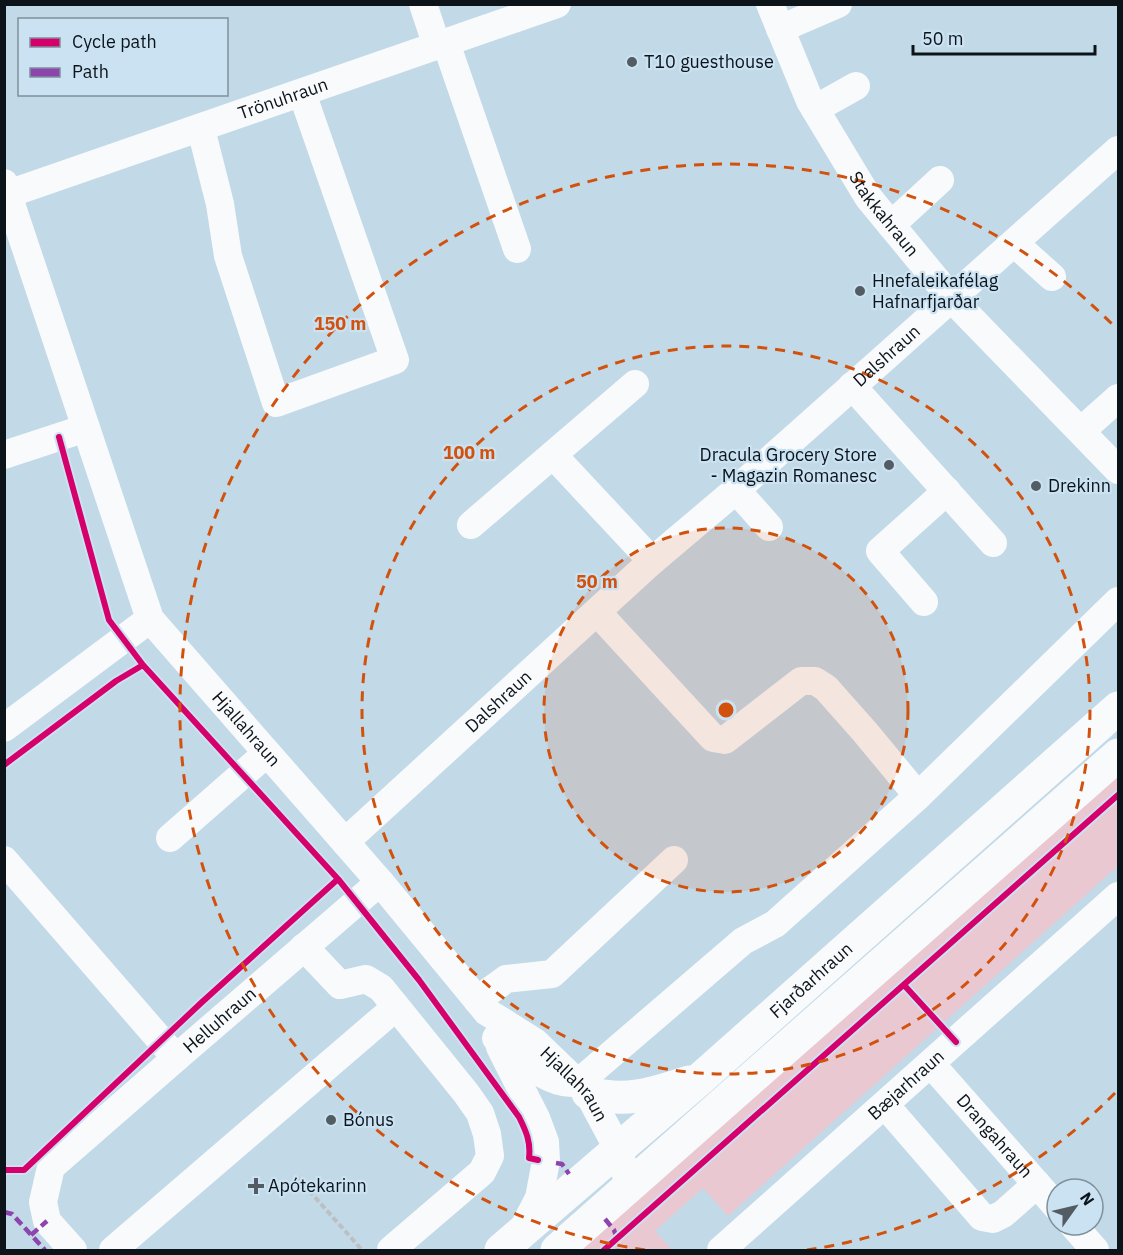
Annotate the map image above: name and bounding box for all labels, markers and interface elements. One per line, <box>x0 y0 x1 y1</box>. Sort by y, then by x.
legend <box>18 18 228 96</box>
scale bar <box>913 18 1094 56</box>
text: 50 m <box>922 27 964 50</box>
text: Cycle path <box>72 30 157 53</box>
place label: T10 guesthouse <box>644 50 774 73</box>
marker: T10 guesthouse <box>625 55 639 69</box>
text: Path <box>72 60 109 83</box>
street label: Trönuhraun <box>235 72 331 125</box>
street label: Stakkahraun <box>844 167 924 261</box>
place label: Hnefaleikafélag Hafnarfjarðar <box>872 269 999 313</box>
marker: Hnefaleikafélag Hafnarfjarðar <box>853 284 867 298</box>
text: 150 m <box>314 312 366 335</box>
street label: Dalshraun <box>848 320 925 391</box>
text: 100 m <box>443 441 495 464</box>
place label: Dracula Grocery Store - Magazin Romanesc <box>700 443 877 487</box>
marker: Dracula Grocery Store - Magazin Romanesc <box>882 458 896 472</box>
place label: Drekinn <box>1048 474 1111 497</box>
marker: Drekinn <box>1029 479 1043 493</box>
text: 50 m <box>576 570 618 593</box>
street label: Dalshraun <box>460 665 536 737</box>
street label: Hjallahraun <box>207 686 286 771</box>
centre of rings <box>716 700 736 720</box>
street label: Fjarðarhraun <box>764 937 857 1023</box>
street label: Helluhraun <box>178 982 261 1058</box>
street label: Hjallahraun <box>536 1041 613 1125</box>
street label: Bæjarhraun <box>863 1044 949 1125</box>
street label: Drangahraun <box>952 1089 1038 1182</box>
place label: Bónus <box>343 1108 394 1131</box>
marker: Bónus <box>324 1113 338 1127</box>
place label: Apótekarinn <box>268 1174 367 1197</box>
north arrow <box>1045 1177 1105 1237</box>
marker: Apótekarinn <box>249 1179 263 1193</box>
text: N <box>1076 1188 1099 1209</box>

